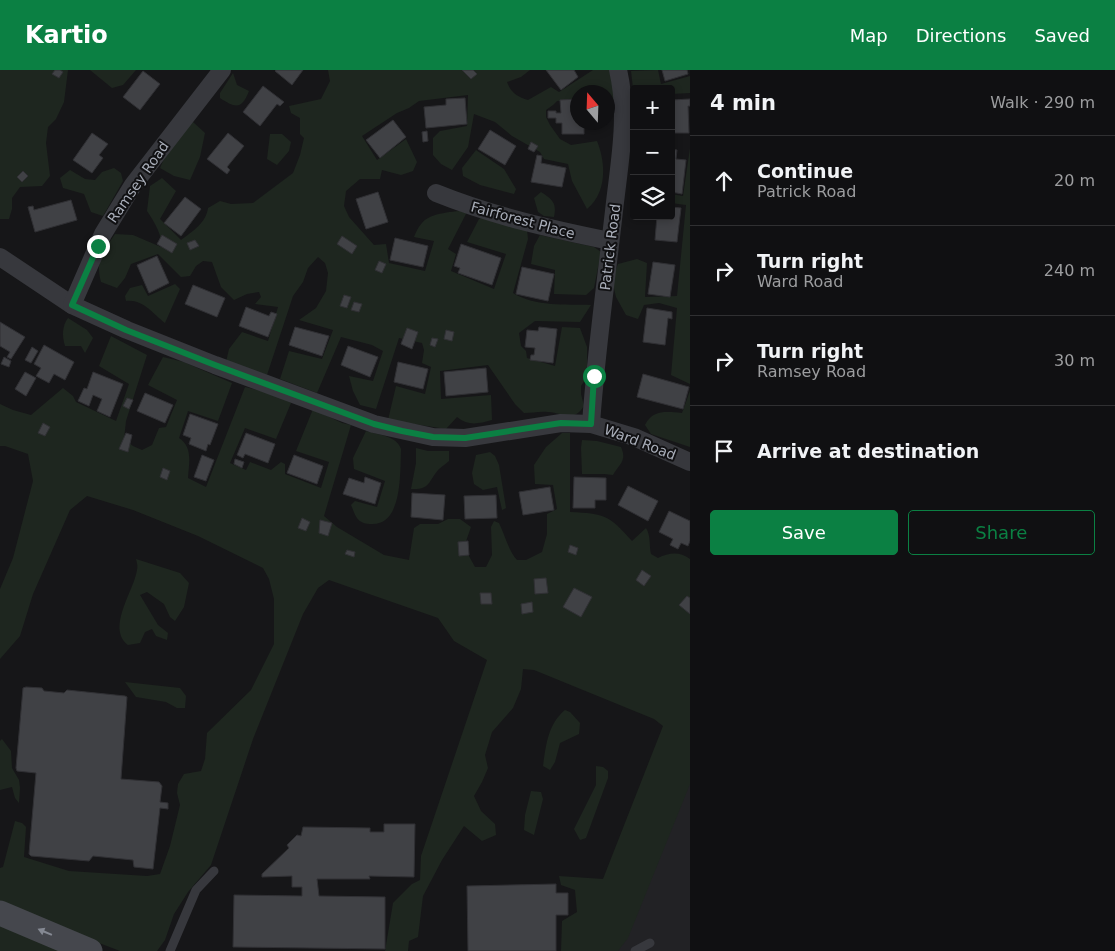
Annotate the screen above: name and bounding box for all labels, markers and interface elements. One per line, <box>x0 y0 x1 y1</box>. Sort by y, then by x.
text: Kartio <box>25 21 108 49</box>
text: Map <box>850 25 888 46</box>
text: Directions <box>916 25 1006 46</box>
text: Saved <box>1034 25 1090 46</box>
north arrow <box>570 85 615 130</box>
map controls <box>630 85 675 220</box>
button: + <box>630 85 675 130</box>
text: 4 min <box>710 91 776 115</box>
text: Walk · 290 m <box>990 93 1095 112</box>
button: − <box>630 130 675 175</box>
street label: Ramsey Road <box>104 138 172 226</box>
text: Continue <box>757 160 853 182</box>
icon: ahead <box>710 167 738 195</box>
text: 20 m <box>1054 171 1095 190</box>
button: layers <box>630 175 675 220</box>
text: Patrick Road <box>757 182 856 201</box>
street label: Fairforest Place <box>469 198 577 242</box>
street label: Patrick Road <box>597 203 623 291</box>
route end <box>87 235 110 258</box>
text: Turn right <box>757 250 863 272</box>
icon: right <box>710 257 738 285</box>
text: 240 m <box>1044 261 1095 280</box>
text: Ward Road <box>757 272 843 291</box>
text: Turn right <box>757 340 863 362</box>
icon: right <box>710 347 738 375</box>
text: 30 m <box>1054 351 1095 370</box>
text: Ramsey Road <box>757 362 866 381</box>
route start <box>583 365 606 388</box>
street label: Ward Road <box>602 421 678 463</box>
icon: arrive <box>710 437 738 465</box>
text: Arrive at destination <box>757 440 979 462</box>
button: Save <box>710 510 898 555</box>
button: Share <box>908 510 1095 555</box>
one-way arrow <box>38 928 52 936</box>

